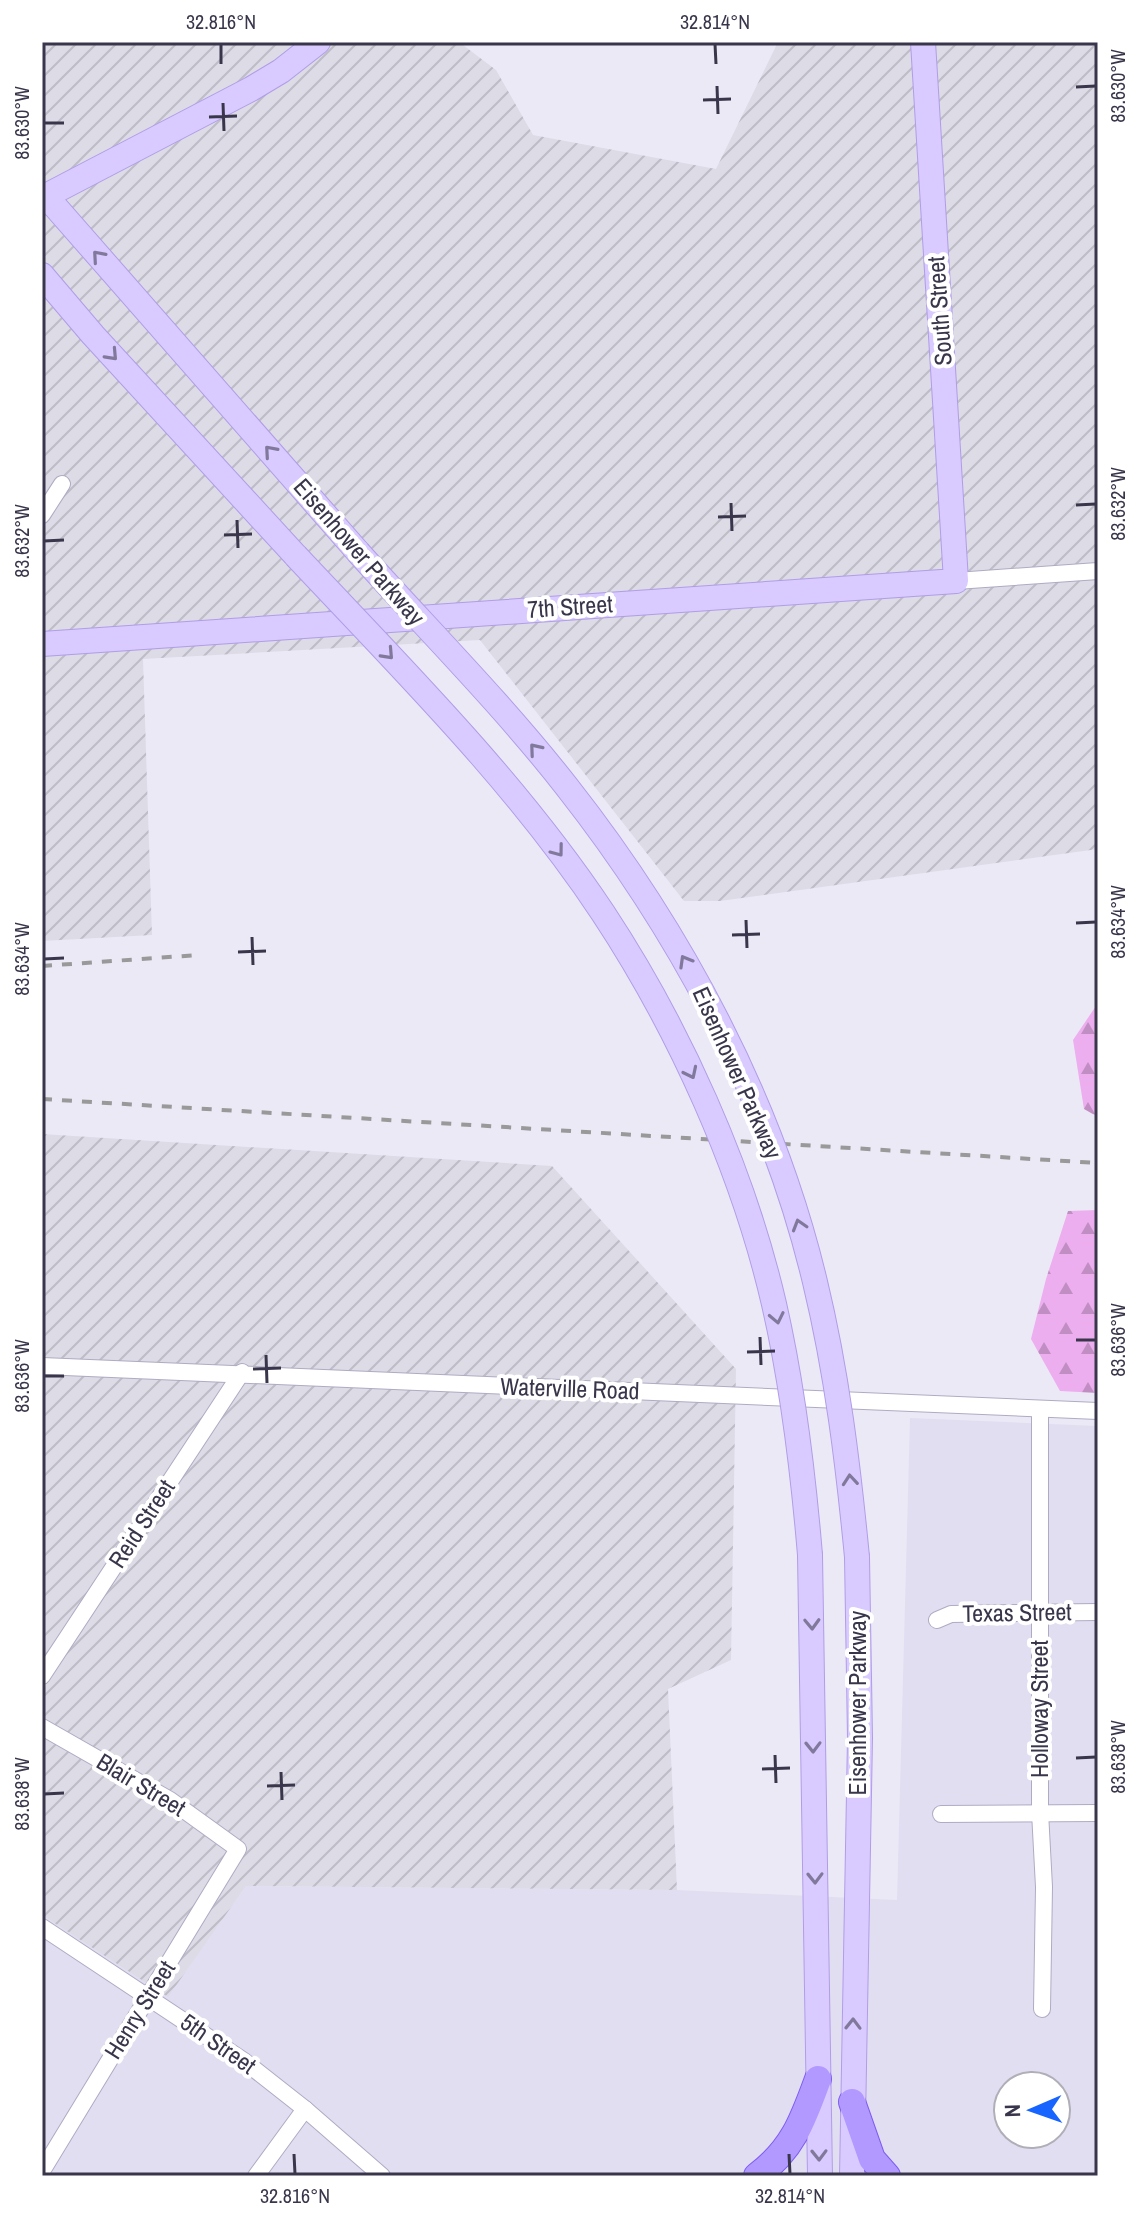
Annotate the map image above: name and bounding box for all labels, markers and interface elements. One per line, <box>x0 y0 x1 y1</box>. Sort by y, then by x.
text: 32.816°N <box>186 8 256 35</box>
text: 32.814°N <box>680 8 750 35</box>
text: 83.630°W <box>1104 49 1131 123</box>
text: 83.630°W <box>8 86 35 160</box>
one-way arrow <box>93 250 108 265</box>
street label: South Street <box>919 255 959 367</box>
one-way arrow <box>102 346 117 360</box>
one-way arrow <box>265 446 279 461</box>
text: 83.632°W <box>1104 467 1131 541</box>
street label: Eisenhower Parkway <box>287 471 433 632</box>
text: 83.632°W <box>8 504 35 578</box>
street label: 7th Street <box>526 587 614 625</box>
one-way arrow <box>378 645 393 659</box>
one-way arrow <box>530 744 545 759</box>
one-way arrow <box>548 842 562 856</box>
text: 83.634°W <box>1104 885 1131 959</box>
text: 83.634°W <box>8 922 35 996</box>
one-way arrow <box>679 956 695 970</box>
street label: Eisenhower Parkway <box>686 982 790 1164</box>
one-way arrow <box>681 1065 697 1080</box>
one-way arrow <box>792 1219 808 1233</box>
text: 83.636°W <box>1104 1303 1131 1377</box>
one-way arrow <box>768 1311 785 1324</box>
text: 83.636°W <box>8 1339 35 1413</box>
street label: Waterville Road <box>500 1370 640 1406</box>
street label: Reid Street <box>101 1473 182 1574</box>
one-way arrow <box>841 1473 858 1486</box>
street label: Texas Street <box>962 1595 1072 1629</box>
street label: Eisenhower Parkway <box>841 1610 873 1795</box>
one-way arrow <box>804 1618 821 1631</box>
street label: Holloway Street <box>1023 1640 1055 1778</box>
text: 83.638°W <box>1104 1720 1131 1794</box>
one-way arrow <box>804 1741 822 1754</box>
street label: Blair Street <box>91 1745 192 1823</box>
text: 83.638°W <box>8 1757 35 1831</box>
one-way arrow <box>806 1872 824 1885</box>
street label: Henry Street <box>96 1954 182 2065</box>
street label: 5th Street <box>174 2006 263 2081</box>
one-way arrow <box>844 2017 862 2030</box>
north arrow <box>992 2070 1072 2150</box>
text: N <box>997 2104 1027 2118</box>
one-way arrow <box>811 2149 828 2162</box>
text: 32.816°N <box>260 2182 330 2209</box>
text: 32.814°N <box>755 2182 825 2209</box>

